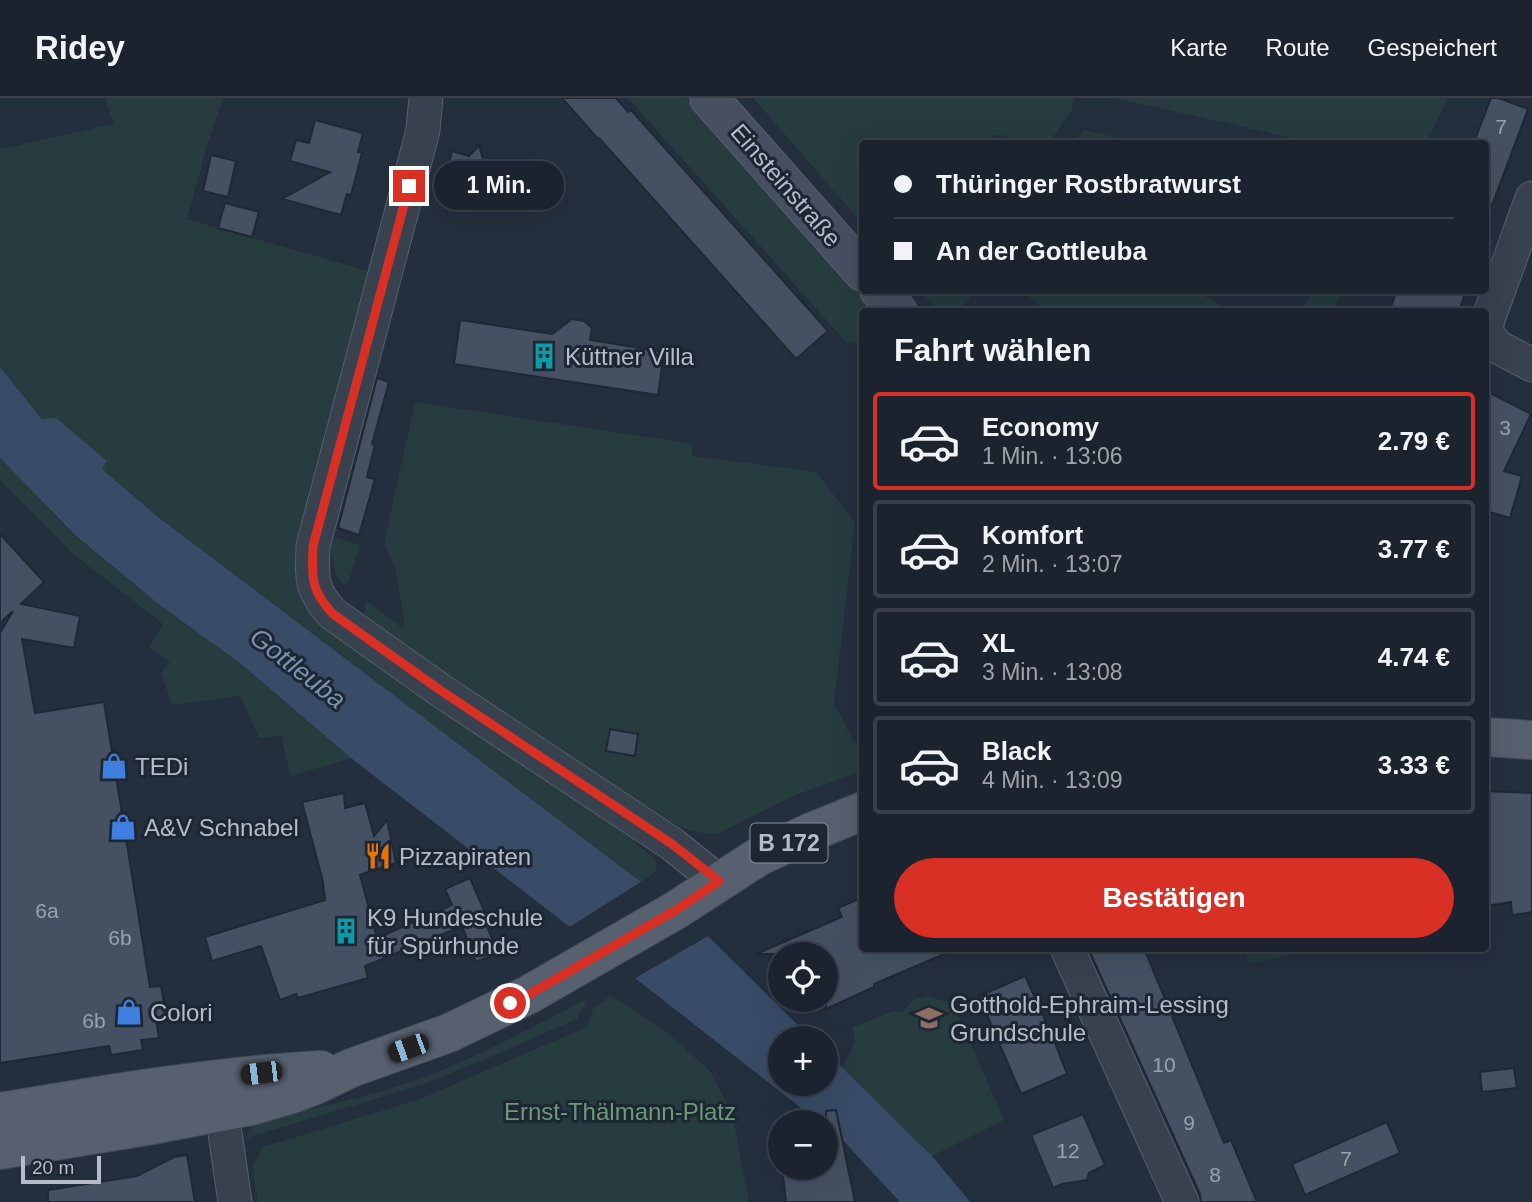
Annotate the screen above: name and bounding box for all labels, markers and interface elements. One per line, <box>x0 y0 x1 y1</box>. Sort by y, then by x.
text: Ridey <box>35 29 125 66</box>
text: Karte <box>1170 34 1228 61</box>
text: Route <box>1266 34 1330 61</box>
text: Gespeichert <box>1368 34 1497 61</box>
house number: 7 <box>1495 115 1507 138</box>
street label: Einsteinstraße <box>725 118 847 252</box>
callout: 1 Min. <box>434 162 563 210</box>
text: Thüringer Rostbratwurst <box>936 169 1241 199</box>
route end <box>393 170 425 202</box>
text: 1 Min. <box>466 172 532 198</box>
text: An der Gottleuba <box>936 236 1147 266</box>
text: Fahrt wählen <box>894 332 1091 368</box>
building icon: Küttner Villa <box>529 341 559 371</box>
place label: Küttner Villa <box>565 343 695 370</box>
icon: car <box>898 410 961 473</box>
text: Economy <box>982 412 1099 442</box>
house number: 3 <box>1499 416 1511 439</box>
text: 2.79 € <box>1378 426 1450 456</box>
text: 1 Min. · 13:06 <box>982 443 1123 469</box>
icon: car <box>898 518 961 581</box>
text: Komfort <box>982 520 1083 550</box>
text: 3.77 € <box>1378 534 1450 564</box>
text: 2 Min. · 13:07 <box>982 551 1123 577</box>
water label: Gottleuba <box>244 621 352 715</box>
icon: car <box>898 626 961 689</box>
text: XL <box>982 628 1015 658</box>
text: 4.74 € <box>1378 642 1450 672</box>
text: 3 Min. · 13:08 <box>982 659 1123 685</box>
icon: car <box>898 734 961 797</box>
text: Black <box>982 736 1051 766</box>
text: 3.33 € <box>1378 750 1450 780</box>
shop icon: TEDi <box>99 751 129 781</box>
place label: TEDi <box>135 753 188 780</box>
text: 4 Min. · 13:09 <box>982 767 1123 793</box>
shop icon: A&V Schnabel <box>108 812 138 842</box>
place label: A&V Schnabel <box>144 814 299 841</box>
road number: B 172 <box>750 824 828 862</box>
restaurant icon: Pizzapiraten <box>363 841 393 871</box>
place label: Pizzapiraten <box>399 843 531 870</box>
button: Bestätigen <box>894 858 1454 938</box>
house number: 6a <box>35 899 59 922</box>
place label: K9 Hundeschule für Spürhunde <box>367 904 543 959</box>
building icon: K9 Hundeschule für Spürhunde <box>331 916 361 946</box>
house number: 6b <box>108 926 132 949</box>
map controls <box>768 942 838 1180</box>
button: locate <box>768 942 838 1012</box>
route start <box>494 987 526 1019</box>
place label: Gotthold-Ephraim-Lessing Grundschule <box>950 991 1229 1046</box>
shop icon: Colori <box>114 997 144 1027</box>
place label: Colori <box>150 999 213 1026</box>
school or university icon: Gotthold-Ephraim-Lessing Grundschule <box>914 1003 944 1033</box>
house number: 6b <box>82 1009 106 1032</box>
button: + <box>768 1026 838 1096</box>
car <box>385 1031 432 1065</box>
house number: 10 <box>1152 1053 1176 1076</box>
car <box>239 1060 284 1086</box>
park label: Ernst-Thälmann-Platz <box>504 1098 736 1125</box>
button: − <box>768 1110 838 1180</box>
house number: 9 <box>1183 1111 1195 1134</box>
house number: 12 <box>1056 1139 1080 1162</box>
house number: 7 <box>1340 1147 1352 1170</box>
scale bar <box>21 1153 102 1185</box>
text: 20 m <box>32 1157 74 1178</box>
house number: 8 <box>1209 1163 1221 1186</box>

